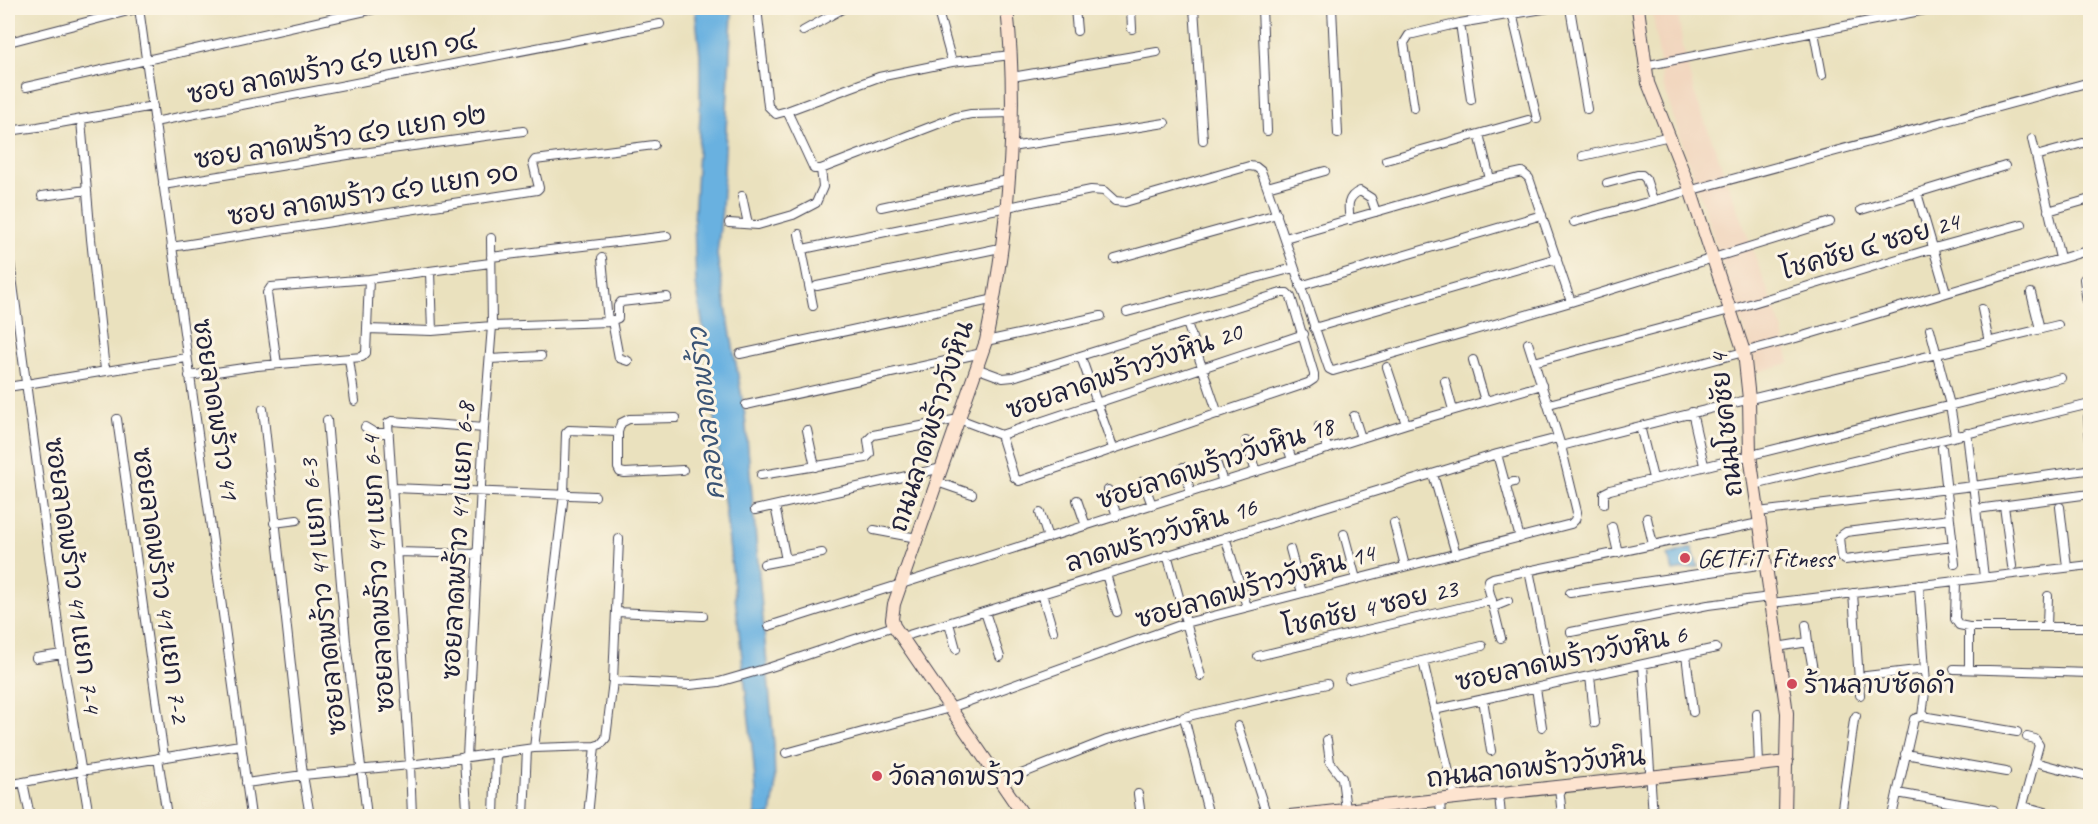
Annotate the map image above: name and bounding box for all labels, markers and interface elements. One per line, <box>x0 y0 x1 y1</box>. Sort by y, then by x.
street label: ซอย ลาดพร้าว ๔๑ แยก ๑๔ <box>185 22 481 111</box>
street label: ซอย ลาดพร้าว ๔๑ แยก ๑๒ <box>192 98 488 176</box>
street label: ซอย ลาดพร้าว ๔๑ แยก ๑๐ <box>225 155 521 233</box>
street label: โชคชัย ๔ ซอย 24 <box>1777 204 1965 287</box>
street label: ซอยลาดพร้าววังหิน 20 <box>1002 314 1248 427</box>
street label: ซอยลาดพร้าว 41 <box>185 316 247 503</box>
street label: ถนนลาดพร้าววังหิน <box>881 316 981 536</box>
water label: คลองลาดพร้าว <box>680 324 732 502</box>
street label: ถนนโชคชัย 4 <box>1702 349 1750 498</box>
street label: ซอยลาดพร้าว 41 แยก 6-8 <box>434 399 482 680</box>
street label: ซอยลาดพร้าววังหิน 18 <box>1092 408 1340 517</box>
street label: ซอยลาดพร้าว 41 แยก 6-4 <box>354 432 402 713</box>
street label: ซอยลาดพร้าว 41 แยก 7-4 <box>37 435 109 717</box>
street label: ซอยลาดพร้าว 41 แยก 7-2 <box>125 445 197 727</box>
street label: ซอยลาดพร้าว 41 แยก 6-3 <box>292 455 354 737</box>
street label: ลาดพร้าววังหิน 16 <box>1061 490 1262 580</box>
street label: ซอยลาดพร้าววังหิน 14 <box>1132 535 1381 636</box>
place label: GETFiT Fitness <box>1697 542 1836 575</box>
marker: GETFiT Fitness <box>1678 551 1692 565</box>
street label: โชคชัย 4 ซอย 23 <box>1279 571 1463 644</box>
street label: ซอยลาดพร้าววังหิน 6 <box>1452 617 1691 699</box>
place label: ร้านลาบซัดดำ <box>1804 668 1955 701</box>
marker: ร้านลาบซัดดำ <box>1785 677 1799 691</box>
street label: ถนนลาดพร้าววังหิน <box>1425 739 1648 795</box>
place label: วัดลาดพร้าว <box>889 760 1025 793</box>
marker: วัดลาดพร้าว <box>870 769 884 783</box>

